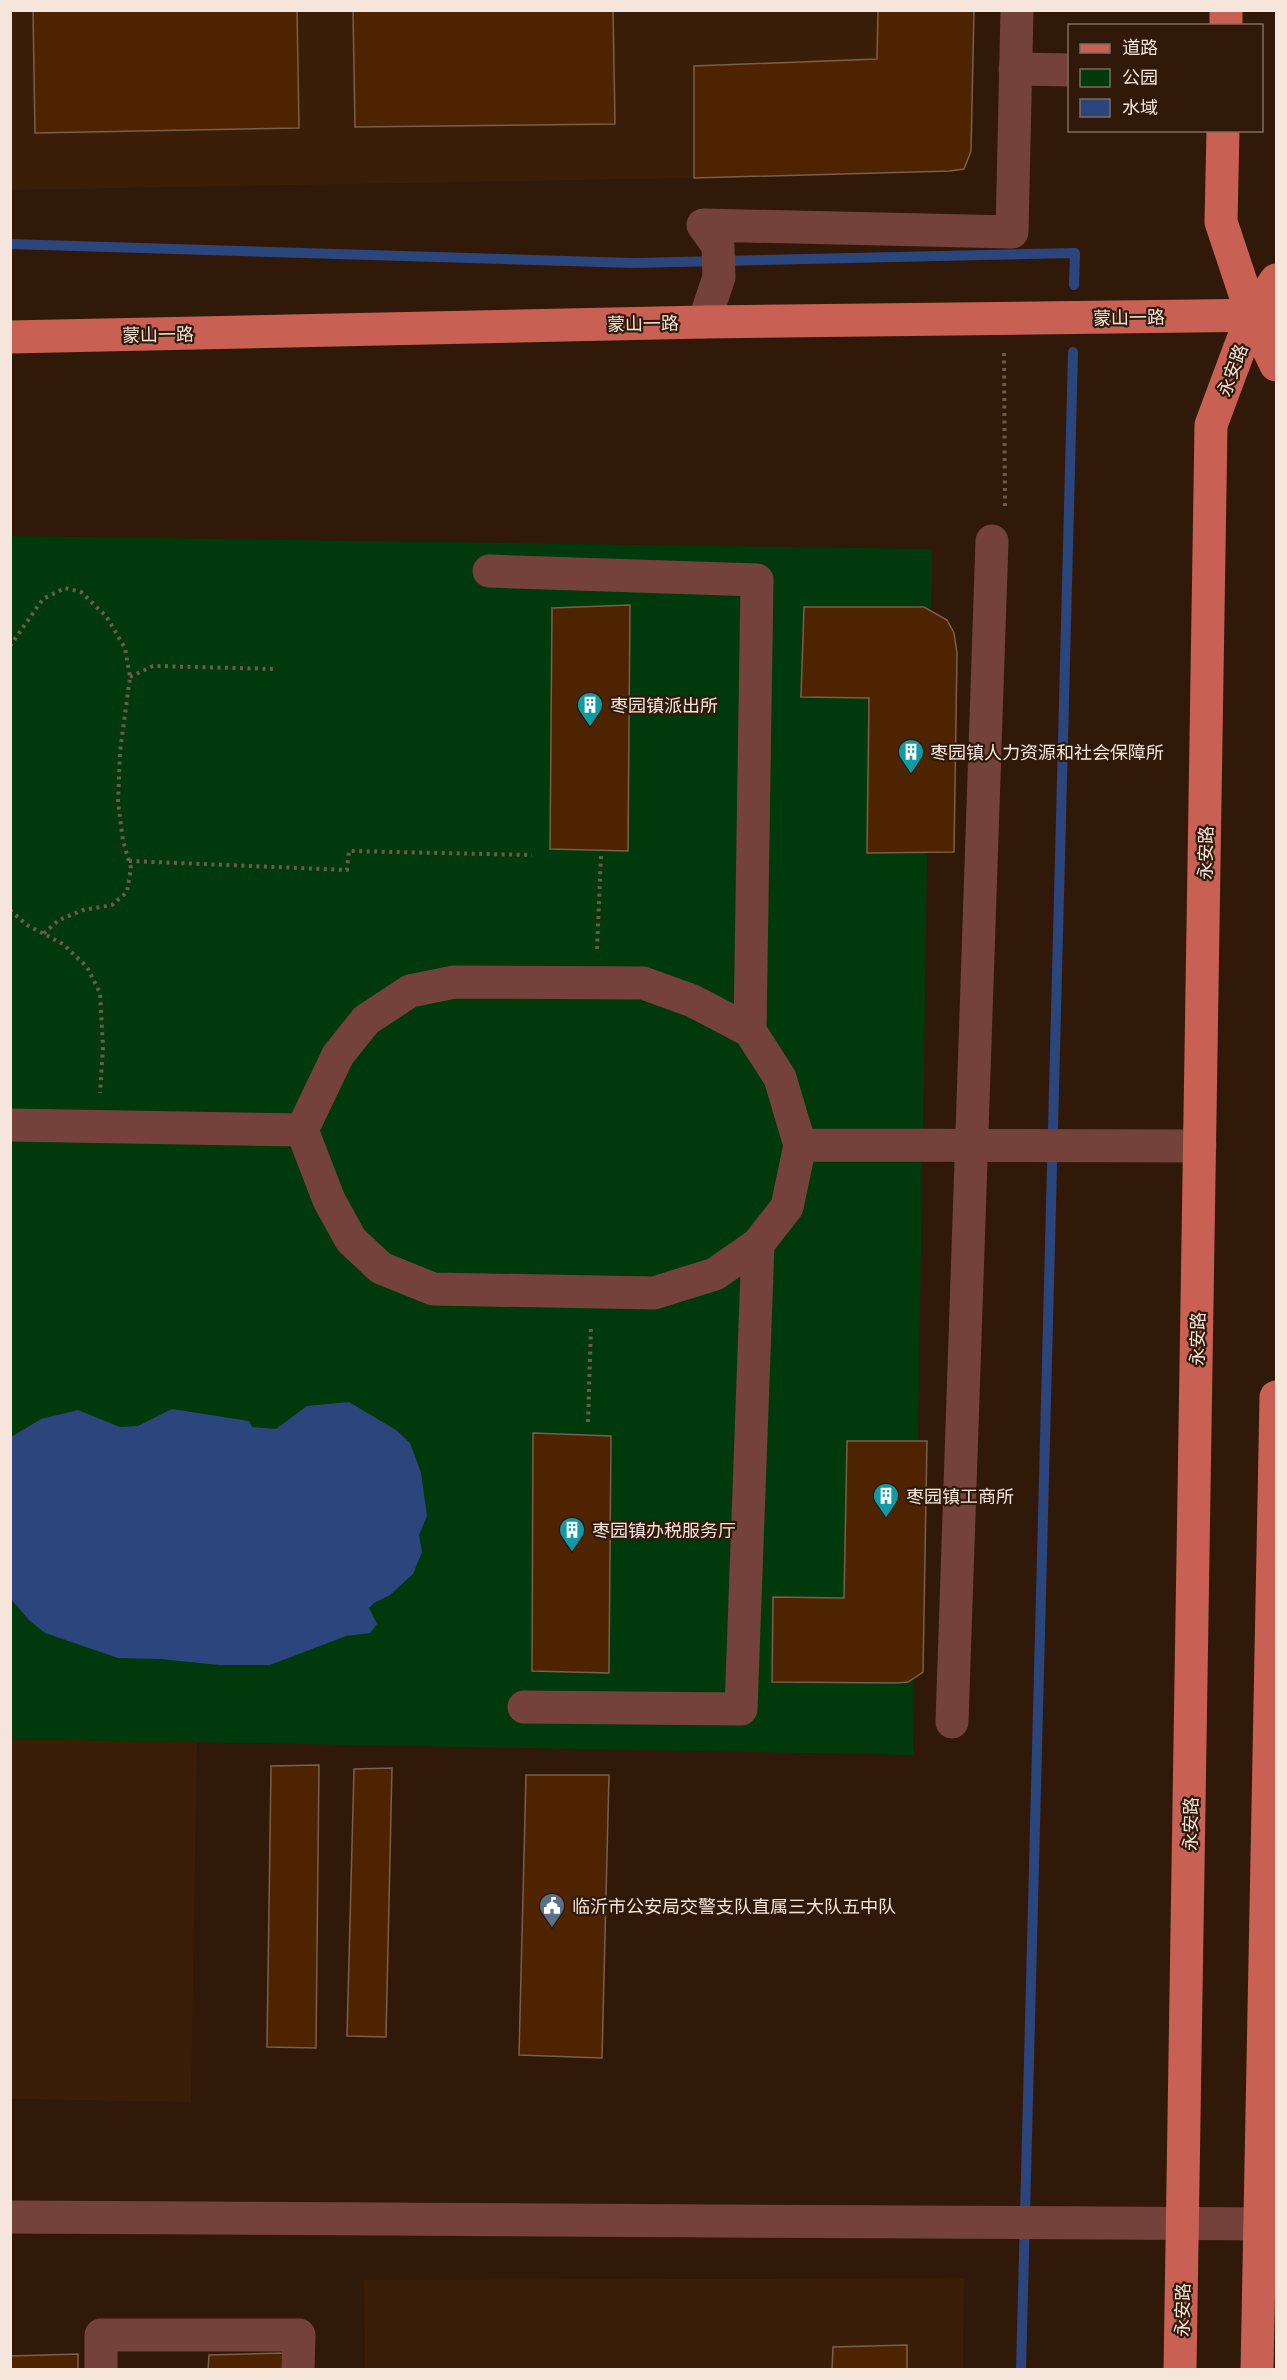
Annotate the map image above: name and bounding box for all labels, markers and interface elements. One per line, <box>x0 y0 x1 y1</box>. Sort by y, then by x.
legend <box>1068 24 1263 132</box>
text: 道路 <box>1122 35 1158 59</box>
text: 公园 <box>1122 65 1158 89</box>
text: 水域 <box>1122 95 1158 119</box>
street label: 蒙山一路 <box>1093 304 1165 330</box>
street label: 蒙山一路 <box>607 310 679 336</box>
street label: 蒙山一路 <box>122 321 194 347</box>
street label: 永安路 <box>1211 341 1253 399</box>
building icon: 枣园镇派出所 <box>575 690 605 728</box>
place label: 枣园镇派出所 <box>610 693 718 717</box>
building icon: 枣园镇人力资源和社会保障所 <box>896 737 926 775</box>
place label: 枣园镇人力资源和社会保障所 <box>930 740 1164 764</box>
street label: 永安路 <box>1193 826 1217 880</box>
street label: 永安路 <box>1185 1312 1209 1366</box>
building icon: 枣园镇工商所 <box>871 1481 901 1519</box>
place label: 枣园镇工商所 <box>906 1484 1014 1508</box>
building icon: 枣园镇办税服务厅 <box>557 1515 587 1553</box>
place label: 枣园镇办税服务厅 <box>592 1518 736 1542</box>
street label: 永安路 <box>1178 1797 1202 1851</box>
public building icon: 临沂市公安局交警支队直属三大队五中队 <box>537 1891 567 1929</box>
place label: 临沂市公安局交警支队直属三大队五中队 <box>572 1894 896 1918</box>
street label: 永安路 <box>1170 2283 1194 2337</box>

